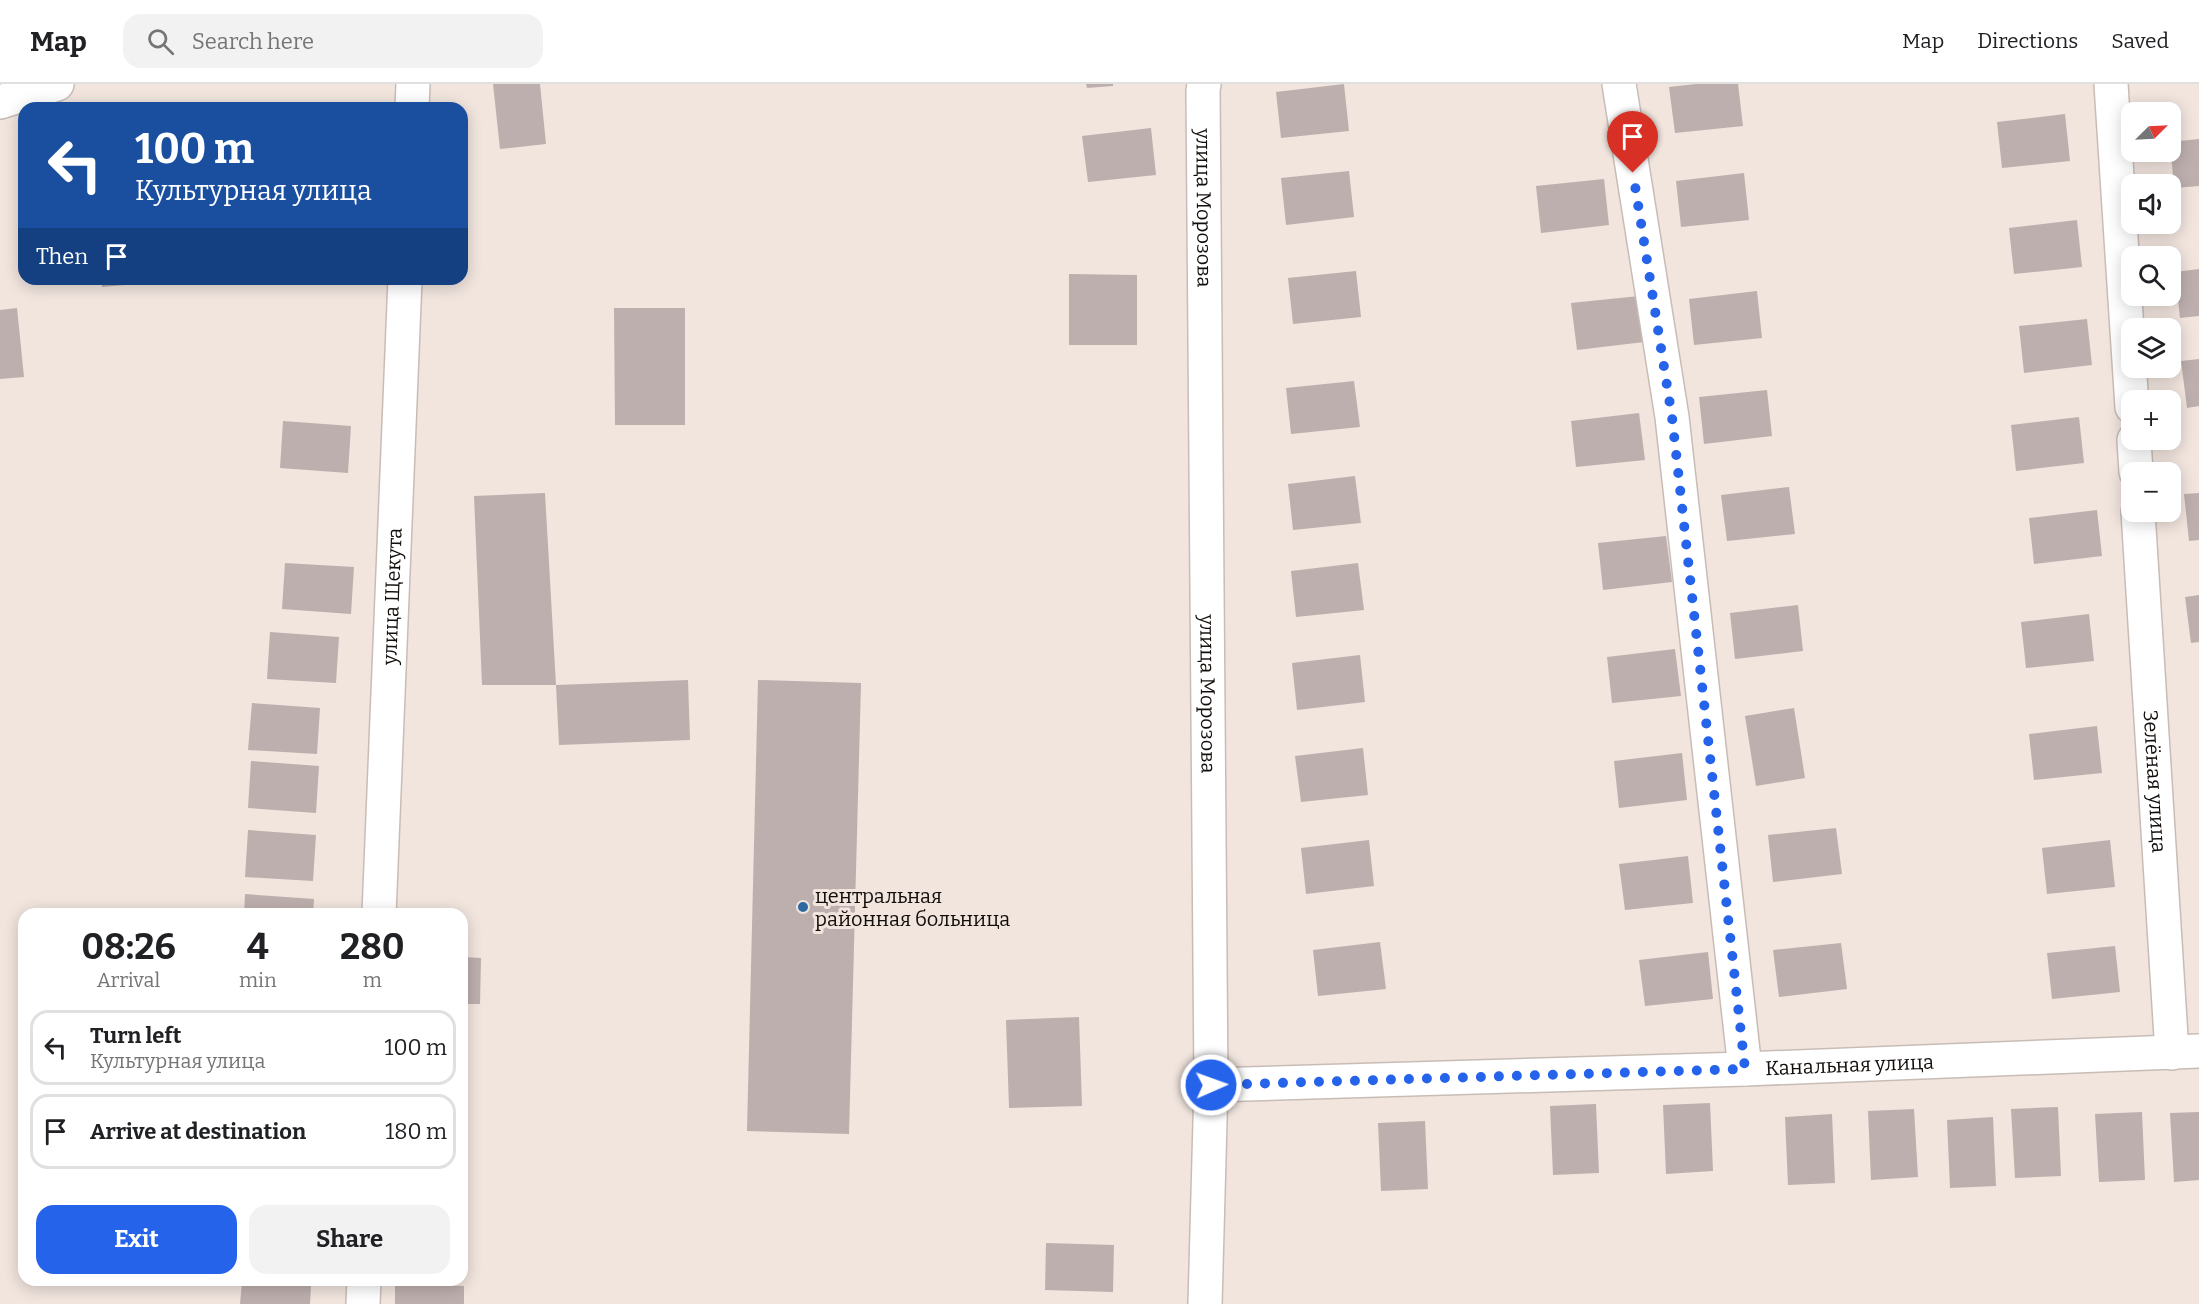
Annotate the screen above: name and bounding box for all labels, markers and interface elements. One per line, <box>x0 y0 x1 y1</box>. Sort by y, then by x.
search box <box>123 14 543 68</box>
text: Map <box>30 25 87 58</box>
icon: search <box>144 25 177 58</box>
text: Search here <box>192 28 314 55</box>
text: Map <box>1902 28 1944 54</box>
text: Directions <box>1977 28 2078 54</box>
text: Saved <box>2111 28 2169 54</box>
north arrow <box>2121 102 2181 162</box>
map controls <box>2121 102 2181 522</box>
pin <box>1607 111 1658 173</box>
icon: arrive <box>1616 120 1649 153</box>
text: 100 m <box>135 124 254 174</box>
icon: left <box>36 126 114 204</box>
street label: улица Морозова <box>1191 127 1217 288</box>
button: sound <box>2121 174 2181 234</box>
text: Культурная улица <box>135 175 372 207</box>
icon: arrive <box>100 240 133 273</box>
text: Then <box>36 243 88 270</box>
button: search <box>2121 246 2181 306</box>
button: layers <box>2121 318 2181 378</box>
button: + <box>2121 390 2181 450</box>
button: − <box>2121 462 2181 522</box>
street label: улица Щекута <box>377 527 407 666</box>
street label: улица Морозова <box>1195 613 1220 774</box>
street label: Зелёная улица <box>2138 709 2171 854</box>
place label: центральная районная больница <box>815 884 1010 931</box>
marker: центральная районная больница <box>796 900 810 914</box>
text: 08:26 <box>81 925 176 969</box>
text: 4 <box>247 925 269 969</box>
text: 280 <box>340 925 405 969</box>
text: Arrival <box>97 968 160 992</box>
text: min <box>239 968 277 992</box>
text: m <box>363 968 382 992</box>
text: Turn left <box>90 1022 182 1049</box>
icon: left <box>39 1031 72 1064</box>
text: 100 m <box>384 1034 447 1061</box>
text: Культурная улица <box>90 1049 265 1073</box>
street label: Канальная улица <box>1765 1050 1935 1080</box>
position arrow <box>1179 1053 1243 1117</box>
icon: arrive <box>39 1115 72 1148</box>
text: Arrive at destination <box>90 1118 306 1145</box>
text: 180 m <box>385 1118 447 1145</box>
button: Exit <box>36 1205 237 1274</box>
button: Share <box>249 1205 450 1274</box>

